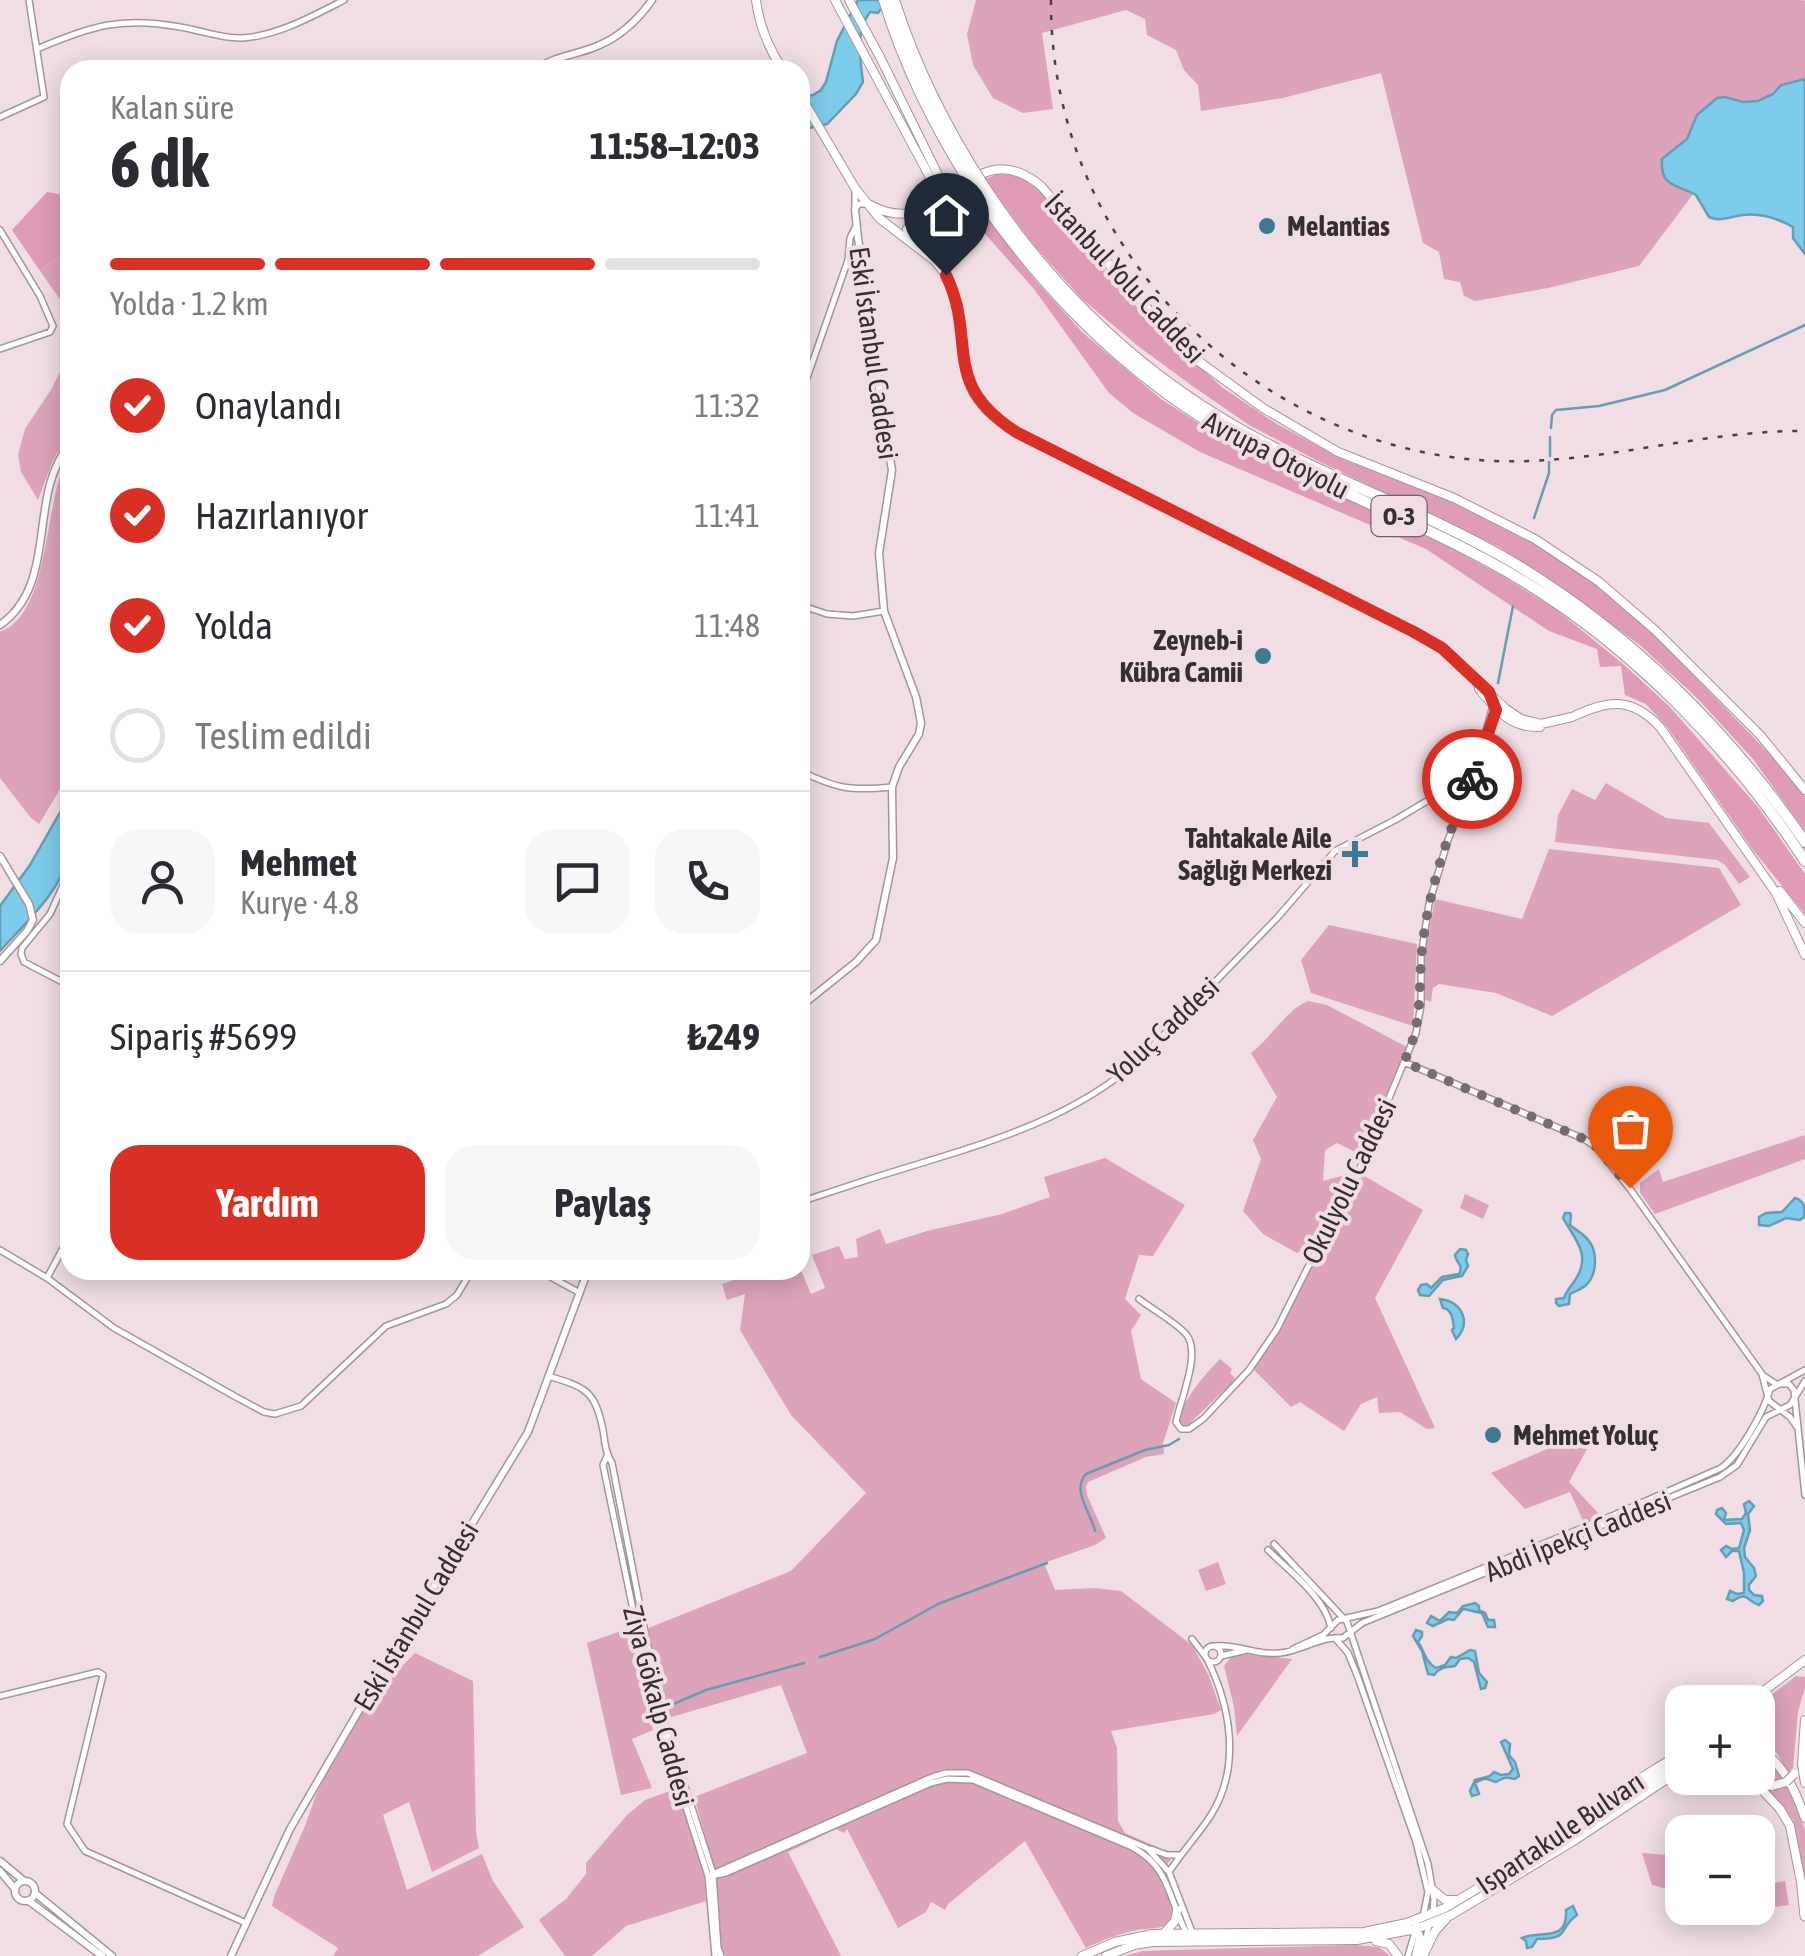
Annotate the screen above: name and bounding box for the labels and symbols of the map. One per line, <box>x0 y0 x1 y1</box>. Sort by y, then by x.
pin <box>904 173 989 276</box>
street label: İstanbul Yolu Caddesi <box>1038 187 1212 369</box>
place label: Melantias <box>1287 210 1390 242</box>
marker: Melantias <box>1256 215 1278 237</box>
street label: Eski İstanbul Caddesi <box>843 245 905 461</box>
street label: Avrupa Otoyolu <box>1198 405 1354 505</box>
road number: O-3 <box>1372 496 1426 536</box>
place label: Zeyneb-i Kübra Camii <box>1120 624 1243 688</box>
marker: Zeyneb-i Kübra Camii <box>1252 645 1274 667</box>
courier <box>1422 729 1522 829</box>
place label: Tahtakale Aile Sağlığı Merkezi <box>1178 822 1332 886</box>
marker: Tahtakale Aile Sağlığı Merkezi <box>1342 841 1368 867</box>
street label: Yoluç Caddesi <box>1101 970 1225 1090</box>
pin <box>1588 1086 1673 1189</box>
street label: Okulyolu Caddesi <box>1295 1093 1403 1269</box>
place label: Mehmet Yoluç <box>1513 1419 1659 1451</box>
marker: Mehmet Yoluç <box>1482 1424 1504 1446</box>
street label: Abdi İpekçi Caddesi <box>1481 1484 1675 1588</box>
street label: Eski İstanbul Caddesi <box>347 1516 485 1716</box>
street label: Ziya Gökalp Caddesi <box>617 1602 701 1810</box>
street label: Ispartakule Bulvarı <box>1470 1765 1650 1901</box>

